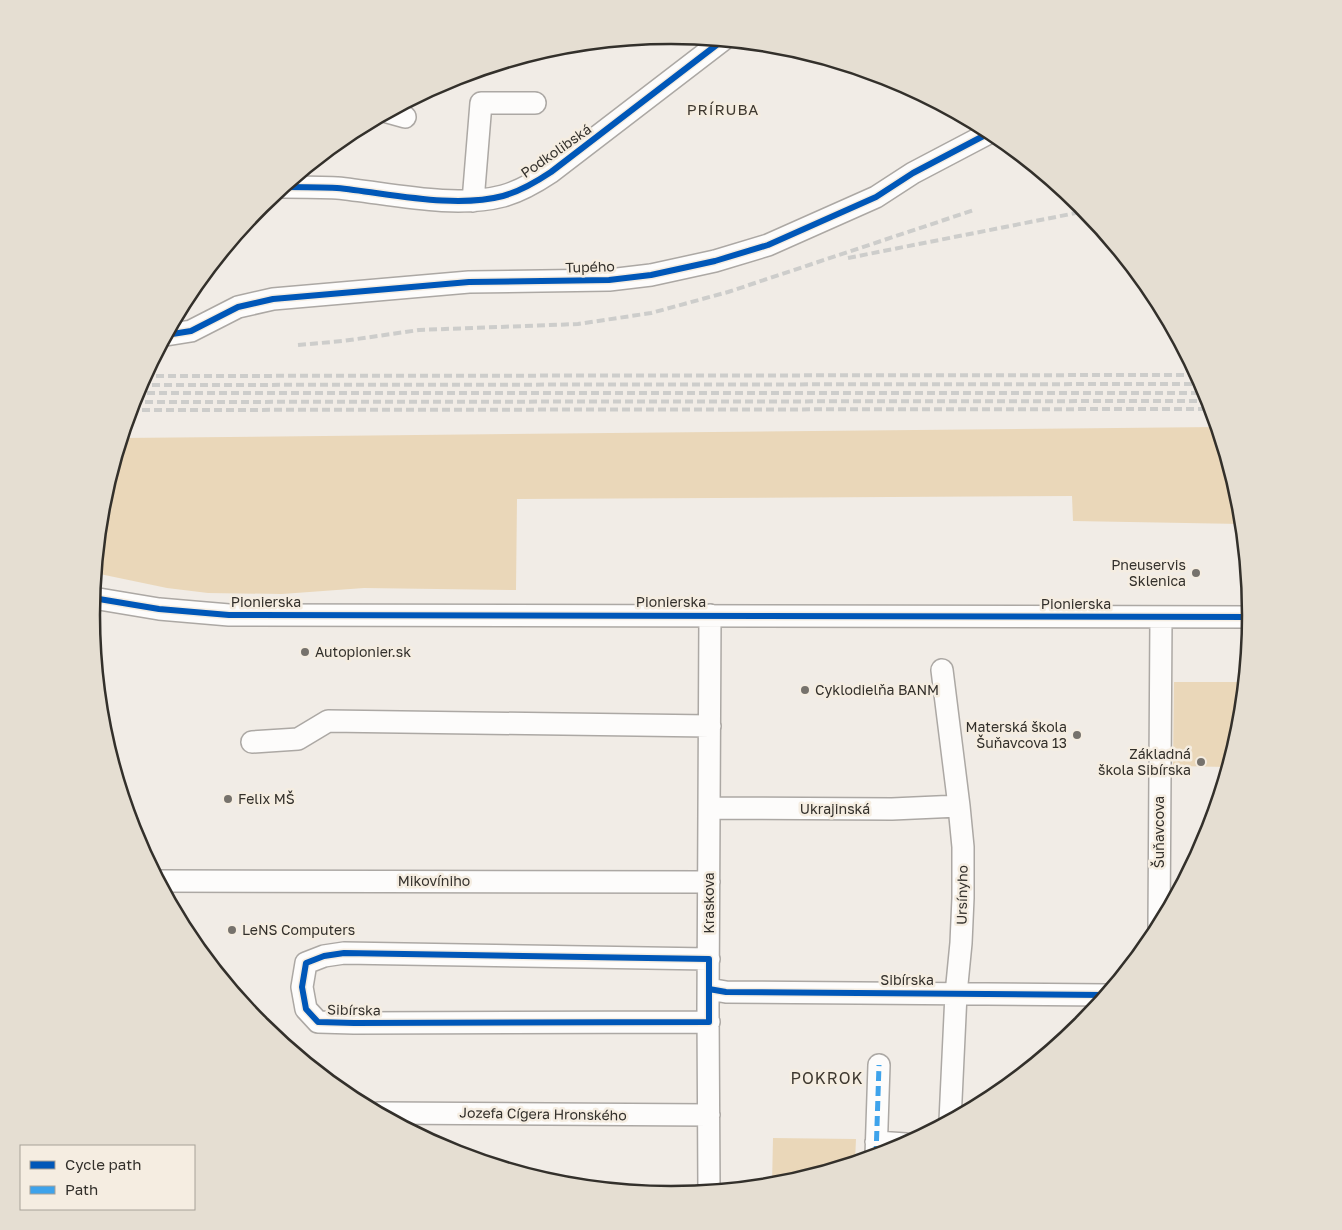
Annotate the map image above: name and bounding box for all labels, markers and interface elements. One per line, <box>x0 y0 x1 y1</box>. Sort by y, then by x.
district label: PRÍRUBA <box>687 100 759 118</box>
street label: Podkolibská <box>517 120 594 181</box>
street label: Tupého <box>565 257 615 276</box>
place label: Pneuservis Sklenica <box>1111 556 1186 589</box>
marker: Pneuservis Sklenica <box>1190 567 1202 579</box>
street label: Pionierska <box>231 593 301 610</box>
street label: Pionierska <box>636 593 706 610</box>
street label: Pionierska <box>1041 595 1111 612</box>
place label: Autopionier.sk <box>315 643 411 660</box>
marker: Autopionier.sk <box>299 646 311 658</box>
place label: Cyklodielňa BANM <box>815 681 939 698</box>
marker: Cyklodielňa BANM <box>799 684 811 696</box>
place label: Materská škola Šuňavcova 13 <box>966 718 1067 751</box>
marker: Materská škola Šuňavcova 13 <box>1071 729 1083 741</box>
place label: Základná škola Sibírska <box>1098 745 1191 778</box>
marker: Základná škola Sibírska <box>1195 756 1207 768</box>
place label: Felix MŠ <box>238 790 295 807</box>
marker: Felix MŠ <box>222 793 234 805</box>
street label: Šuňavcova <box>1150 796 1167 868</box>
street label: Ukrajinská <box>800 800 870 817</box>
street label: Ursínyho <box>952 865 971 925</box>
street label: Mikovíniho <box>398 872 470 889</box>
street label: Kraskova <box>700 872 717 934</box>
place label: LeNS Computers <box>242 921 355 938</box>
marker: LeNS Computers <box>226 924 238 936</box>
street label: Sibírska <box>880 971 934 988</box>
street label: Sibírska <box>327 1001 381 1018</box>
district label: POKROK <box>790 1068 864 1088</box>
street label: Jozefa Cígera Hronského <box>459 1104 627 1123</box>
legend <box>20 1145 195 1210</box>
text: Cycle path <box>65 1155 141 1173</box>
text: Path <box>65 1180 98 1198</box>

